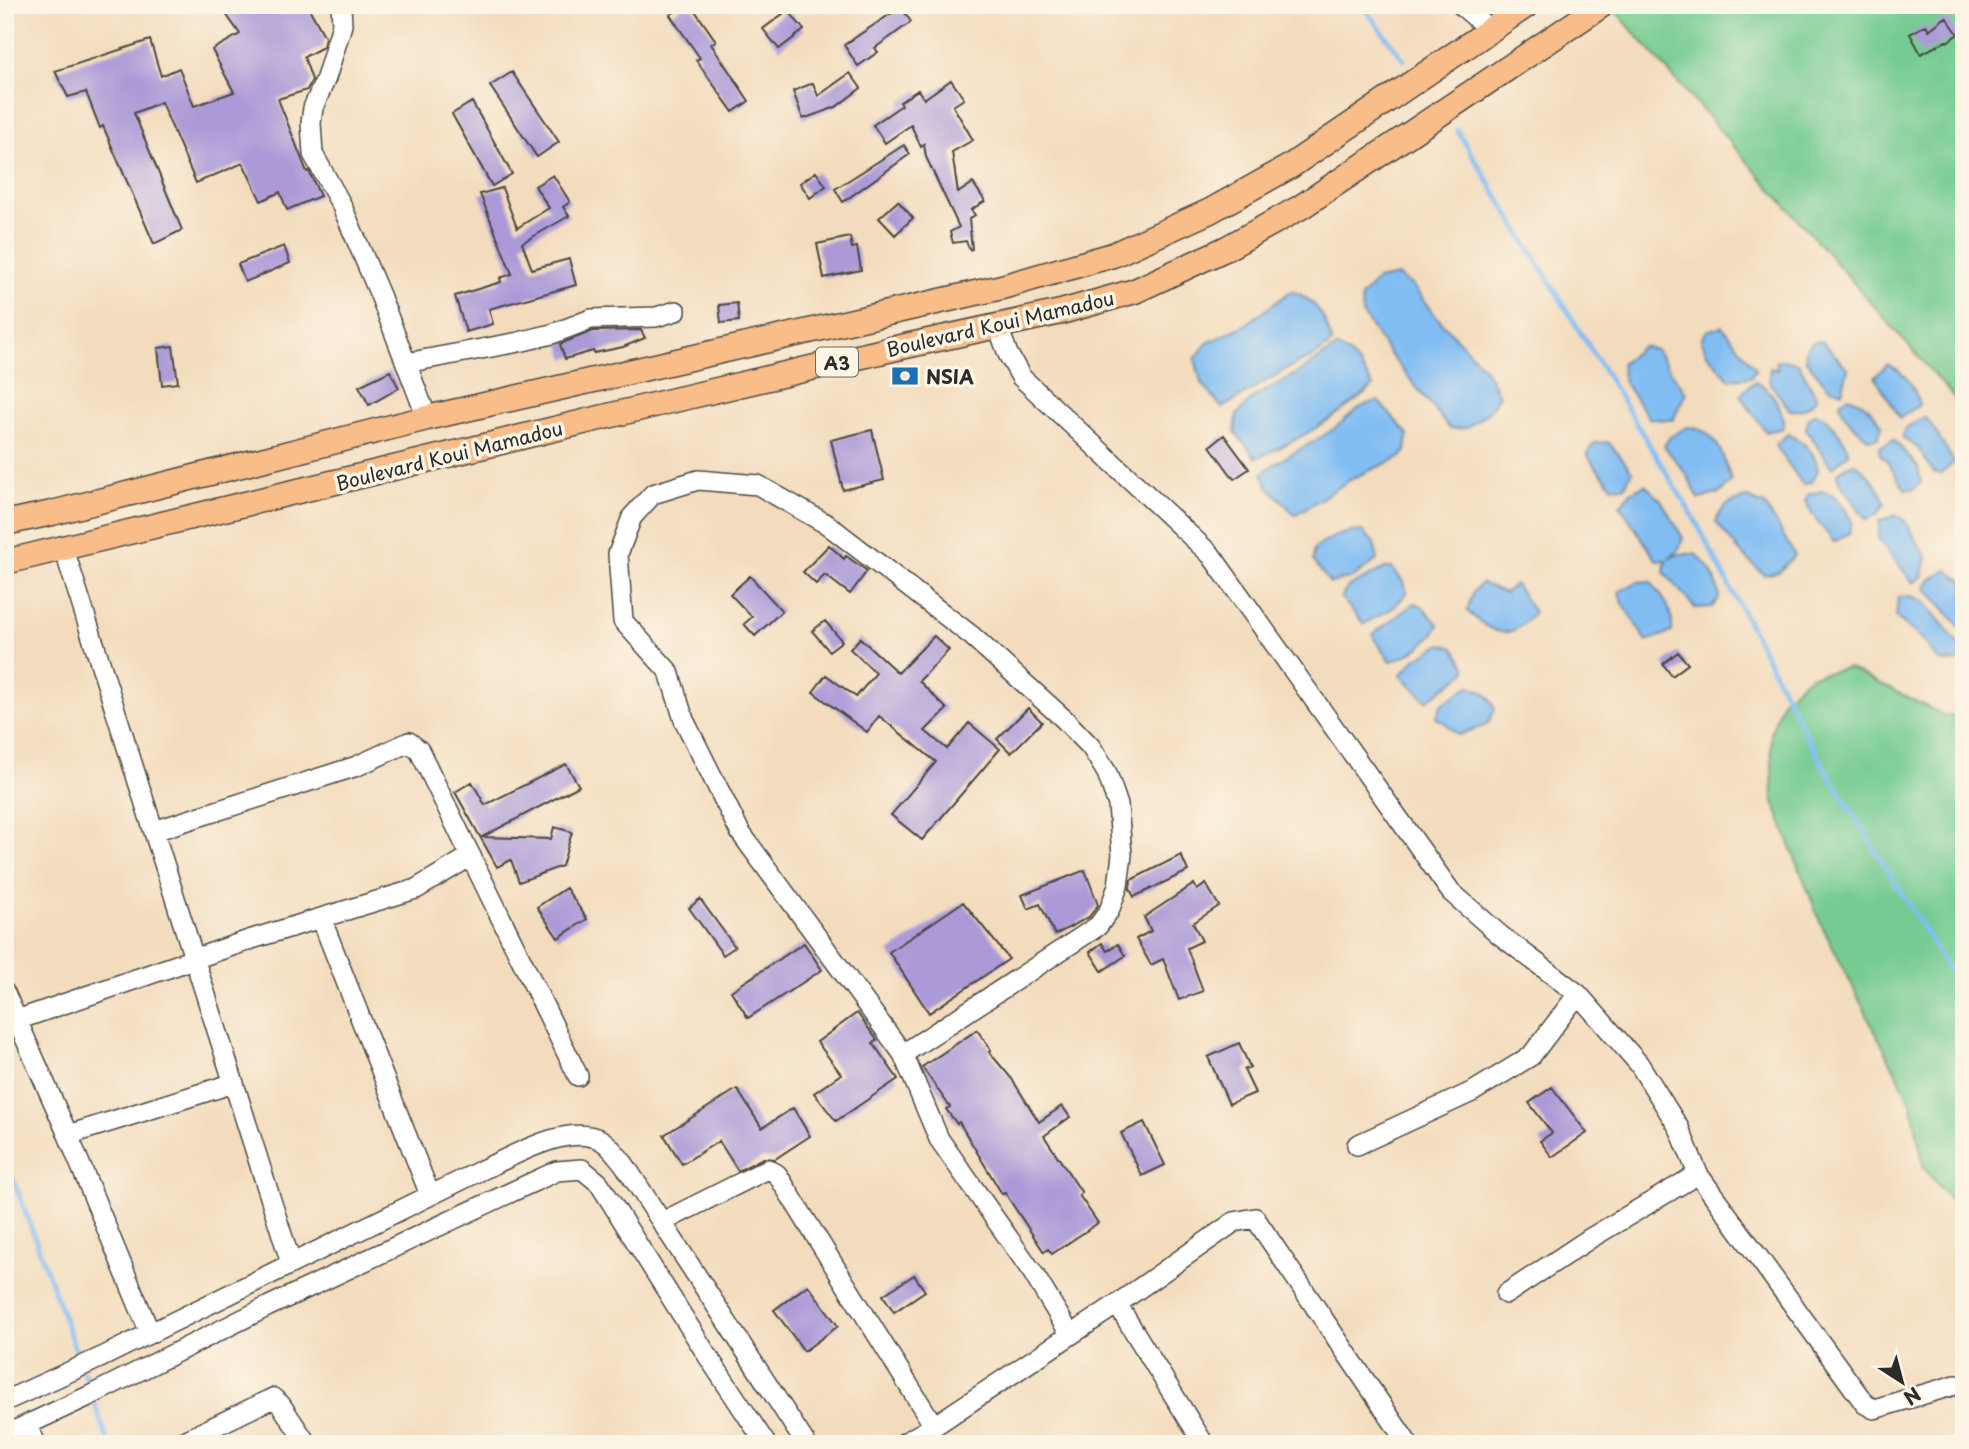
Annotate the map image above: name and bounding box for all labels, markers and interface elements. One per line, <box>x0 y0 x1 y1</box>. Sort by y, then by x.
street label: Boulevard Koui Mamadou <box>883 283 1117 363</box>
road number: A3 <box>816 348 858 376</box>
bank icon: NSIA <box>890 361 920 391</box>
place label: NSIA <box>926 362 974 390</box>
street label: Boulevard Koui Mamadou <box>333 413 565 497</box>
north arrow <box>1868 1348 1938 1418</box>
text: N <box>1898 1381 1927 1412</box>

